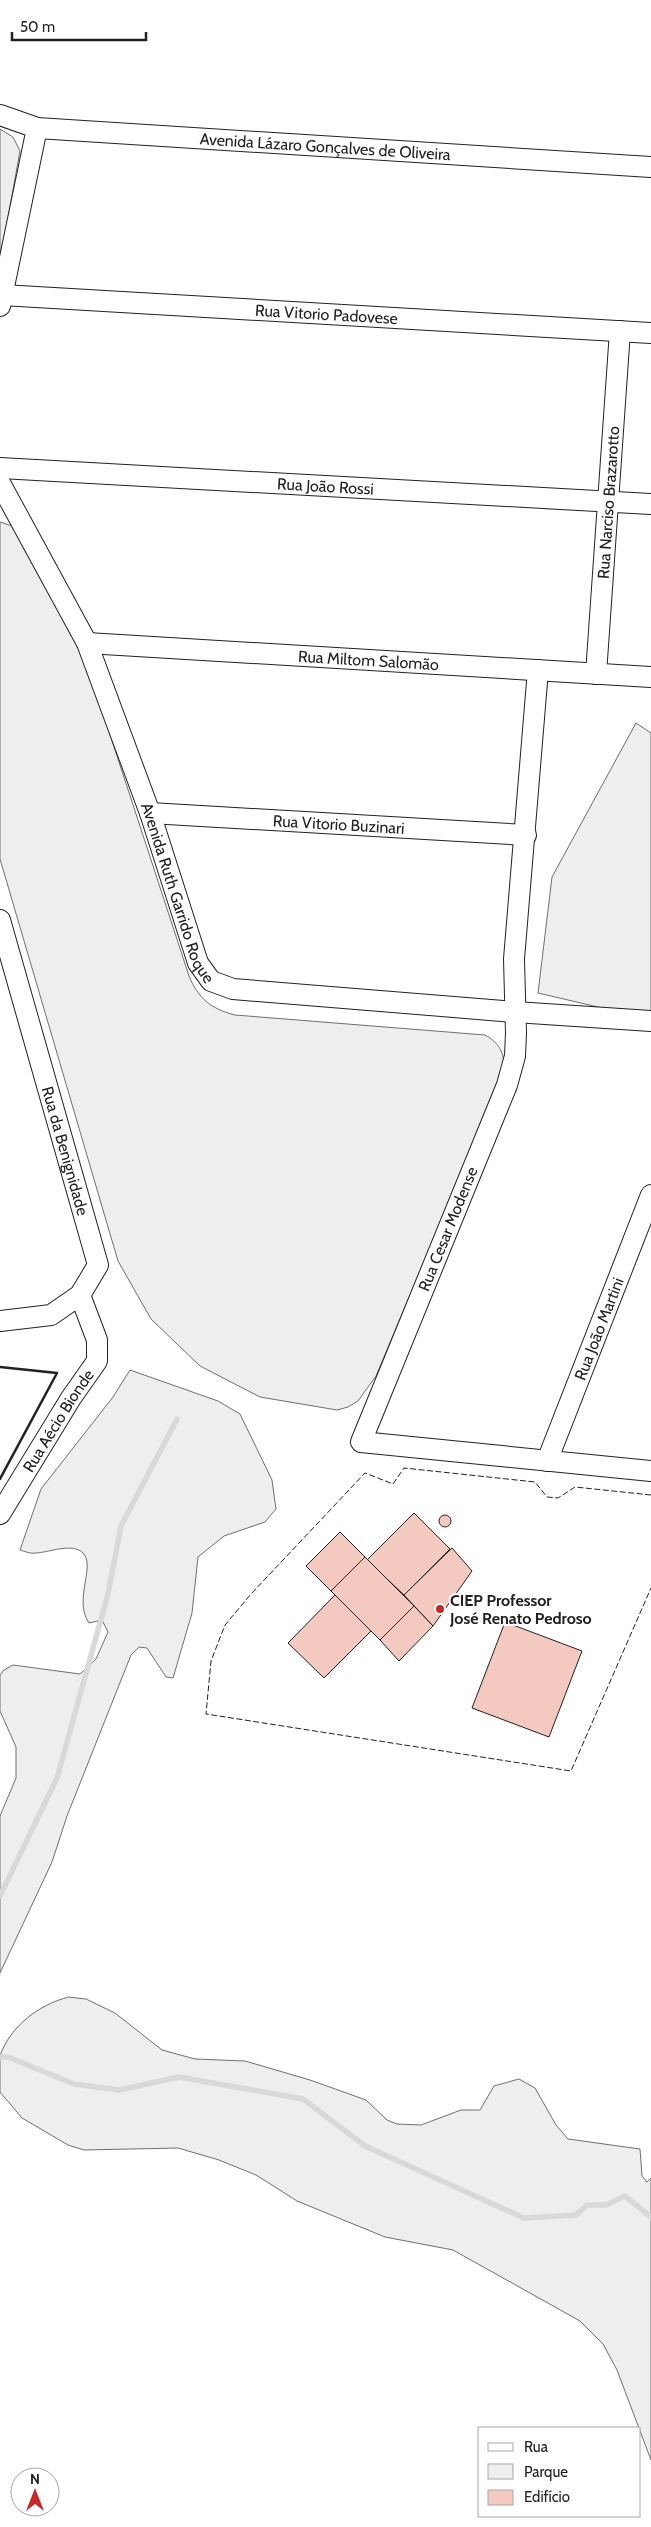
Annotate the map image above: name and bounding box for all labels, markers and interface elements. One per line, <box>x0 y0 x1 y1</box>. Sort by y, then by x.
scale bar <box>12 10 146 42</box>
text: 50 m <box>20 18 55 36</box>
street label: Avenida Lázaro Gonçalves de Oliveira <box>199 129 452 164</box>
street label: Rua Vitorio Padovese <box>255 300 398 328</box>
street label: Rua Narciso Brazarotto <box>593 425 623 579</box>
street label: Rua João Rossi <box>277 474 374 498</box>
street label: Rua Miltom Salomão <box>298 646 440 674</box>
street label: Avenida Ruth Garrido Roque <box>137 800 219 987</box>
street label: Rua Vitorio Buzinari <box>272 811 405 837</box>
street label: Rua da Benignidade <box>38 1084 93 1218</box>
street label: Rua Cesar Modense <box>414 1164 482 1294</box>
street label: Rua João Martini <box>570 1275 627 1383</box>
street label: Rua Aécio Bionde <box>19 1366 98 1475</box>
place label: CIEP Professor José Renato Pedroso <box>449 1591 592 1628</box>
marker: CIEP Professor José Renato Pedroso <box>434 1603 446 1615</box>
legend <box>478 2427 641 2517</box>
text: Rua <box>524 2438 549 2456</box>
text: Parque <box>524 2463 568 2481</box>
north arrow <box>10 2467 60 2517</box>
text: N <box>30 2470 40 2488</box>
text: Edifício <box>524 2488 570 2506</box>

